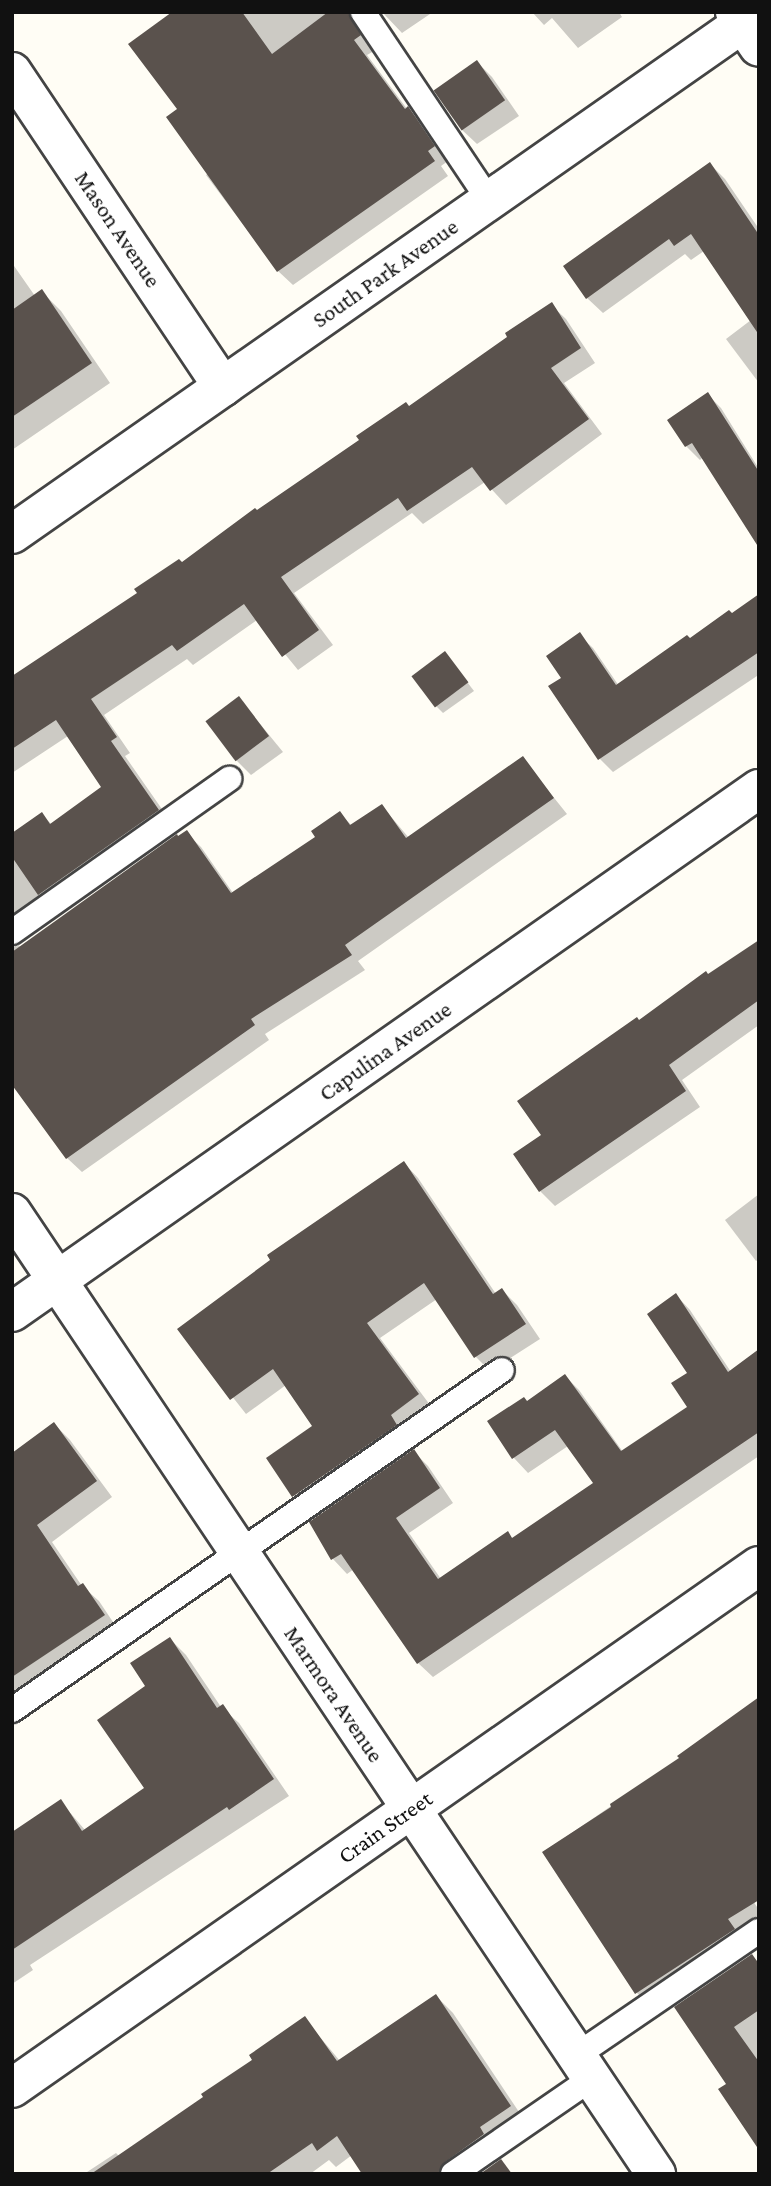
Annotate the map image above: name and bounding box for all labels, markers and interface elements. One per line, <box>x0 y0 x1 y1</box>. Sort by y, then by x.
street label: Mason Avenue <box>69 165 167 293</box>
street label: South Park Avenue <box>307 212 463 334</box>
street label: Capulina Avenue <box>313 995 457 1107</box>
street label: Marmora Avenue <box>278 1621 390 1767</box>
street label: Crain Street <box>333 1785 437 1869</box>

